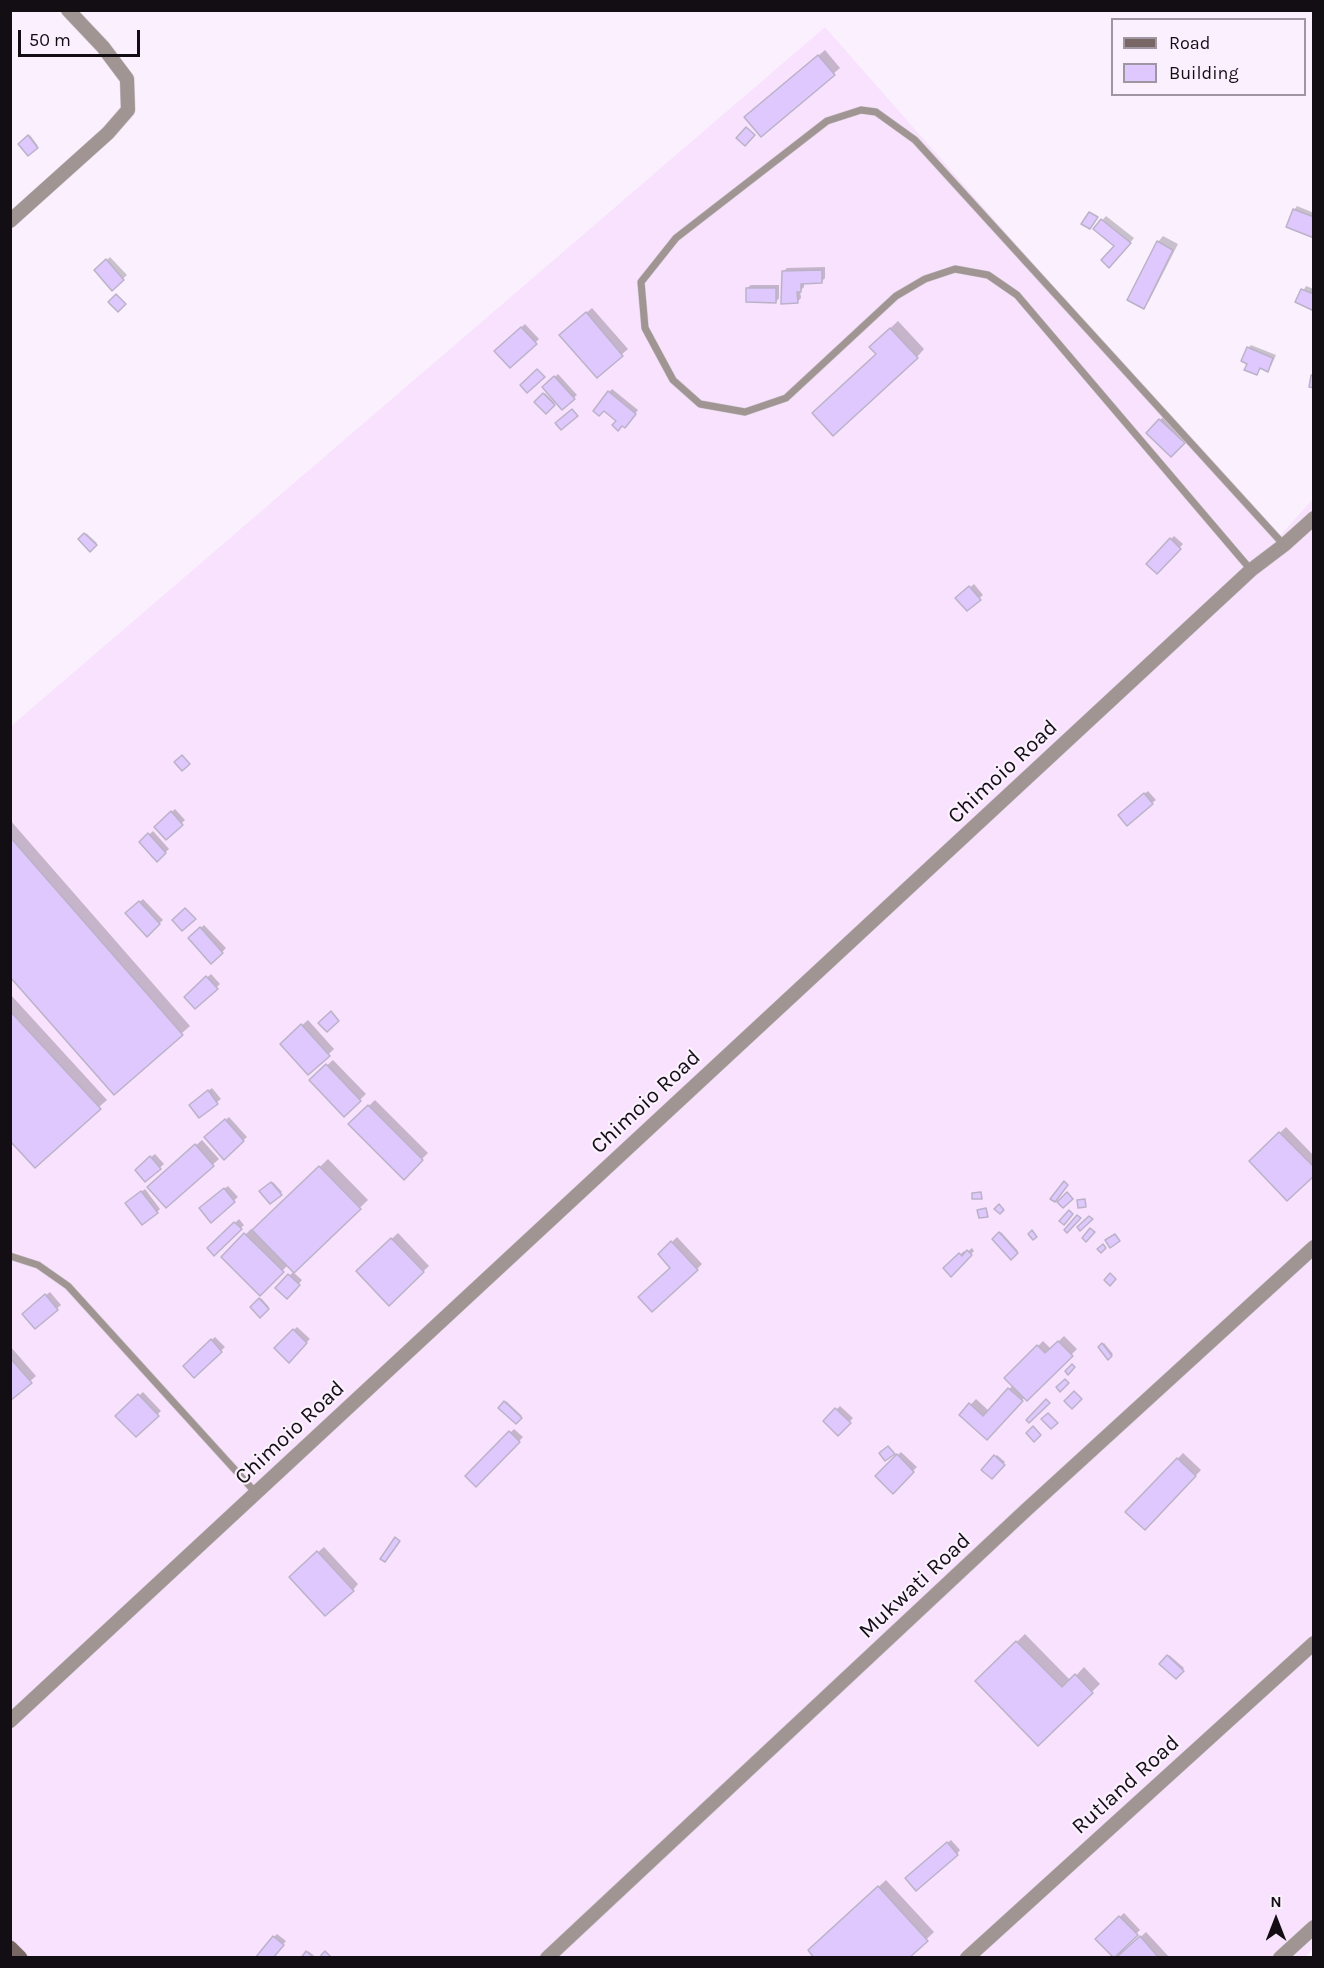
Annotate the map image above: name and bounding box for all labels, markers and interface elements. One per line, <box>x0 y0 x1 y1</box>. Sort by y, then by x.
scale bar <box>21 18 142 56</box>
legend <box>1111 18 1306 96</box>
text: 50 m <box>29 29 71 51</box>
text: Road <box>1169 32 1210 54</box>
text: Building <box>1169 62 1239 84</box>
street label: Chimoio Road <box>943 714 1063 830</box>
street label: Chimoio Road <box>586 1044 706 1160</box>
street label: Chimoio Road <box>230 1375 350 1491</box>
street label: Mukwati Road <box>854 1528 976 1644</box>
street label: Rutland Road <box>1067 1730 1185 1840</box>
north arrow <box>1246 1890 1306 1950</box>
text: N <box>1270 1892 1282 1911</box>

